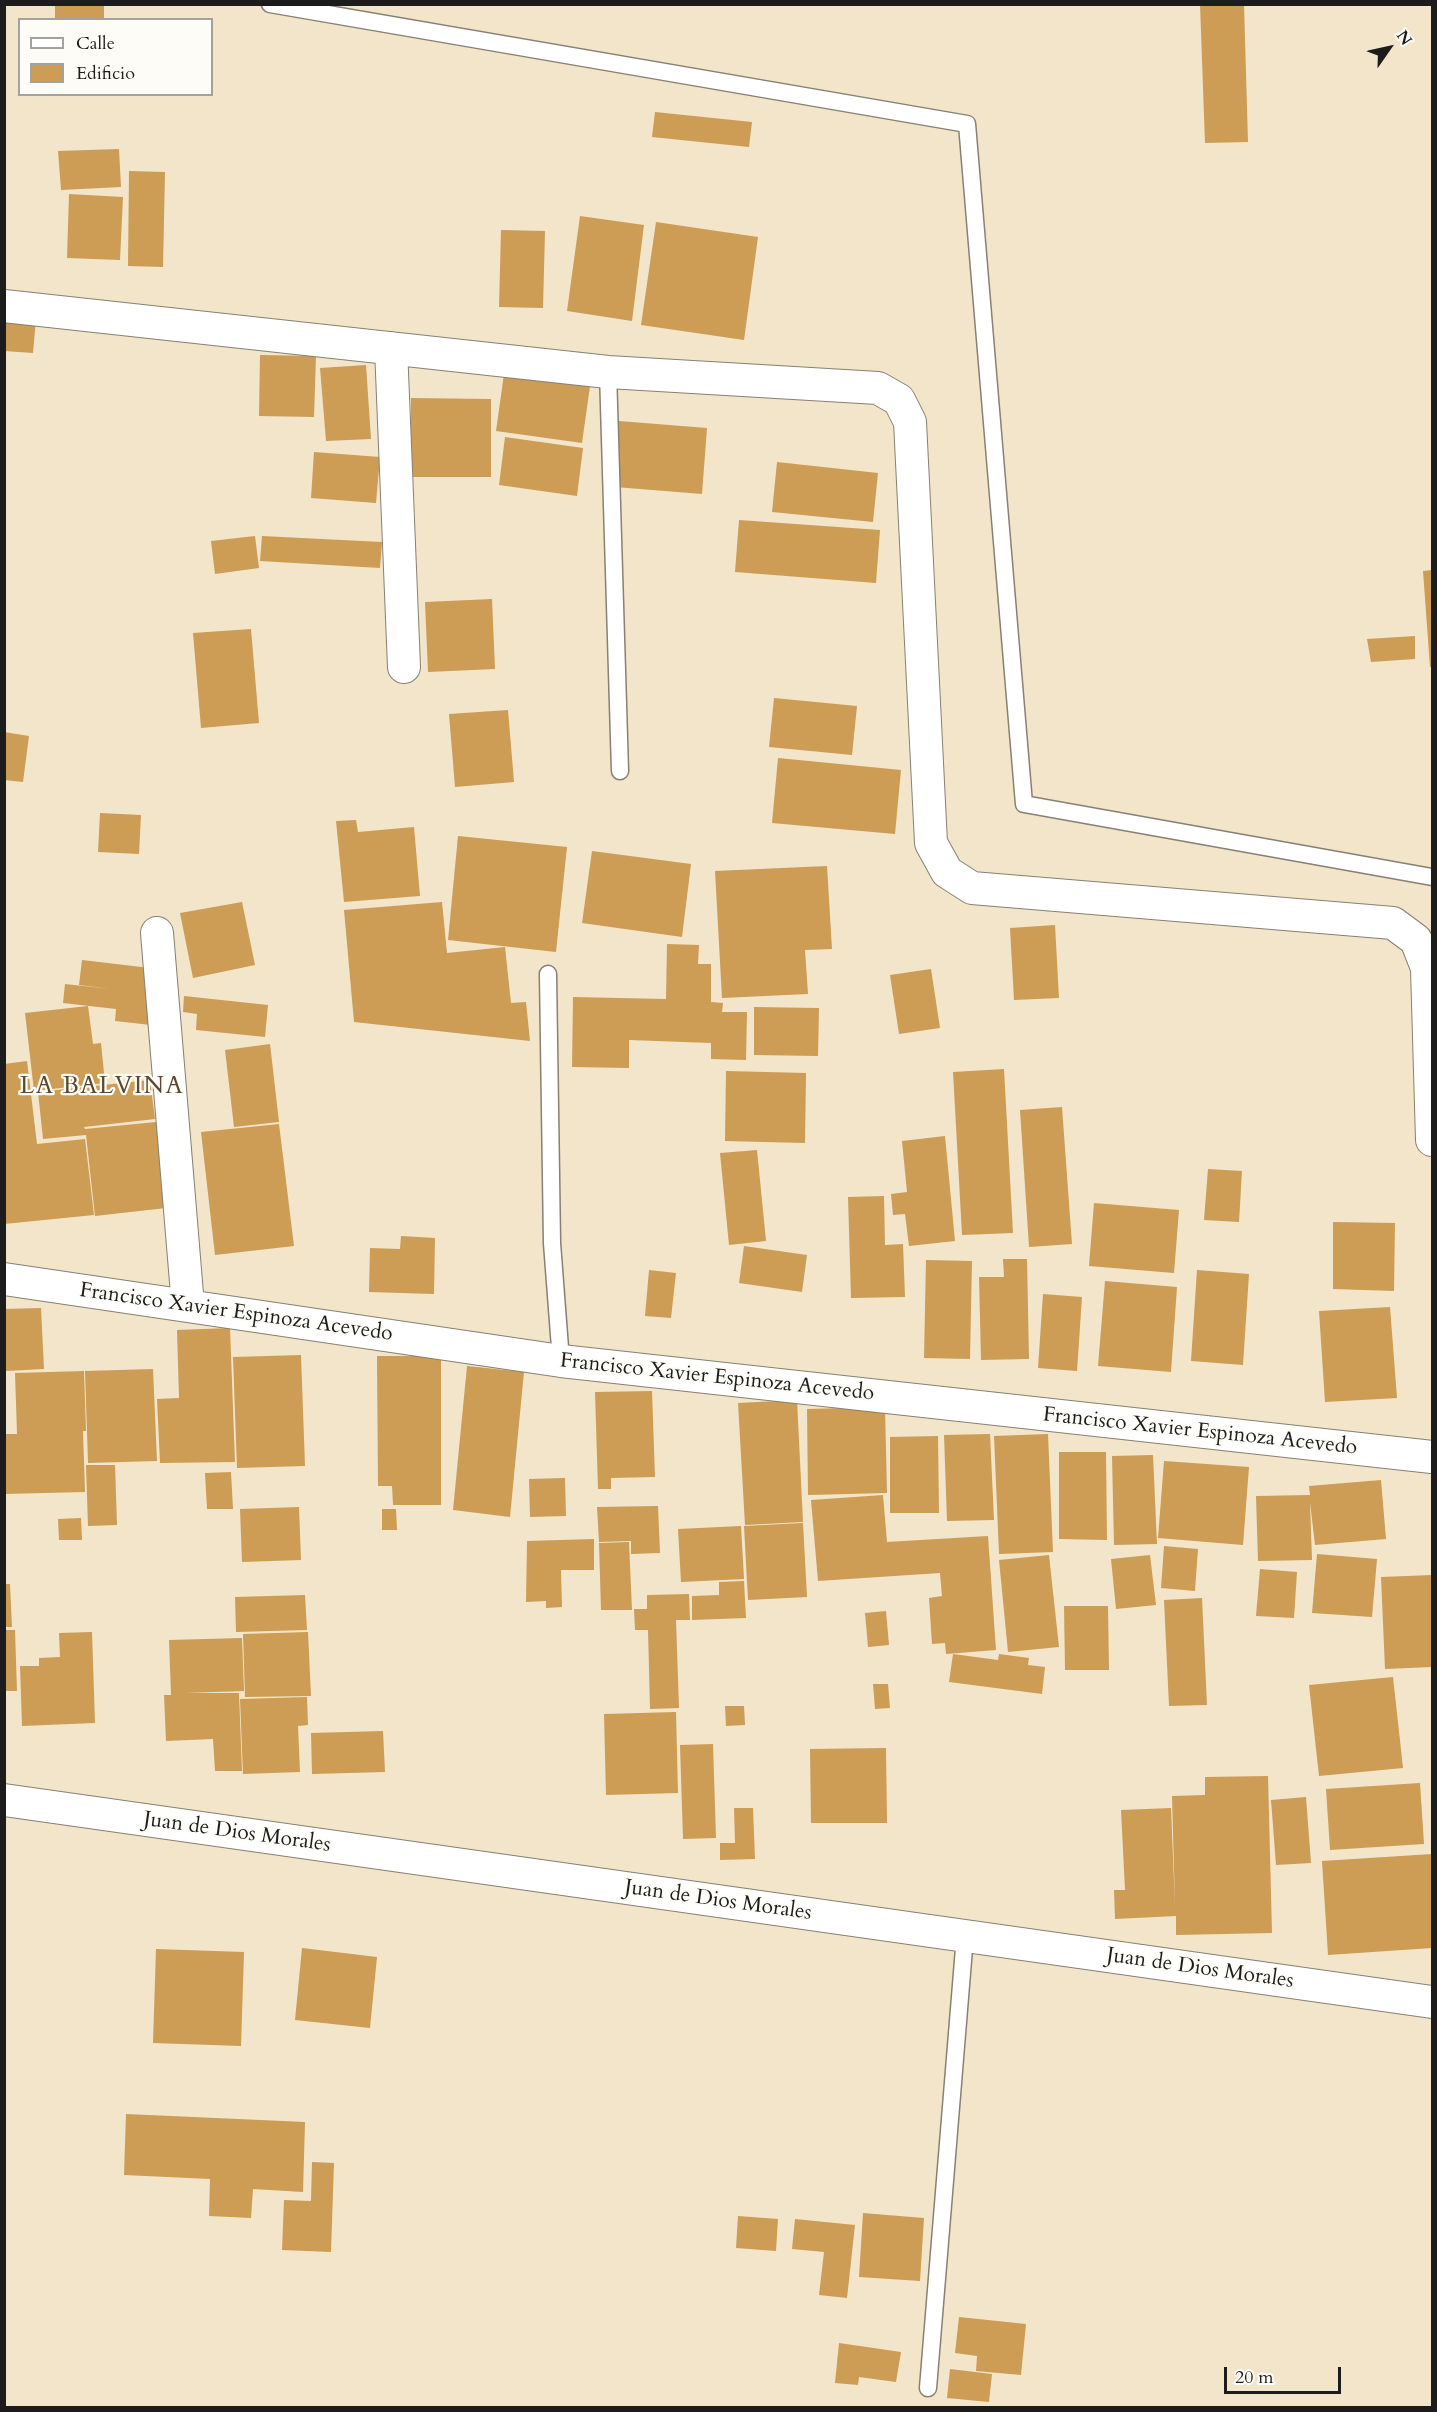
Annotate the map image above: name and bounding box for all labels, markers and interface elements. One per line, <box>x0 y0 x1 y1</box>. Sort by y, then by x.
legend <box>18 18 213 96</box>
north arrow <box>1359 18 1419 78</box>
text: N <box>1391 26 1417 50</box>
text: Calle <box>76 31 115 56</box>
text: Edificio <box>76 61 135 86</box>
district label: LA BALVINA <box>20 1073 184 1101</box>
street label: Francisco Xavier Espinoza Acevedo <box>78 1279 394 1347</box>
street label: Francisco Xavier Espinoza Acevedo <box>559 1349 875 1407</box>
street label: Francisco Xavier Espinoza Acevedo <box>1042 1403 1358 1461</box>
street label: Juan de Dios Morales <box>142 1807 332 1859</box>
street label: Juan de Dios Morales <box>623 1875 813 1927</box>
street label: Juan de Dios Morales <box>1105 1943 1295 1995</box>
scale bar <box>1227 2355 1344 2393</box>
text: 20 m <box>1235 2365 1274 2390</box>

